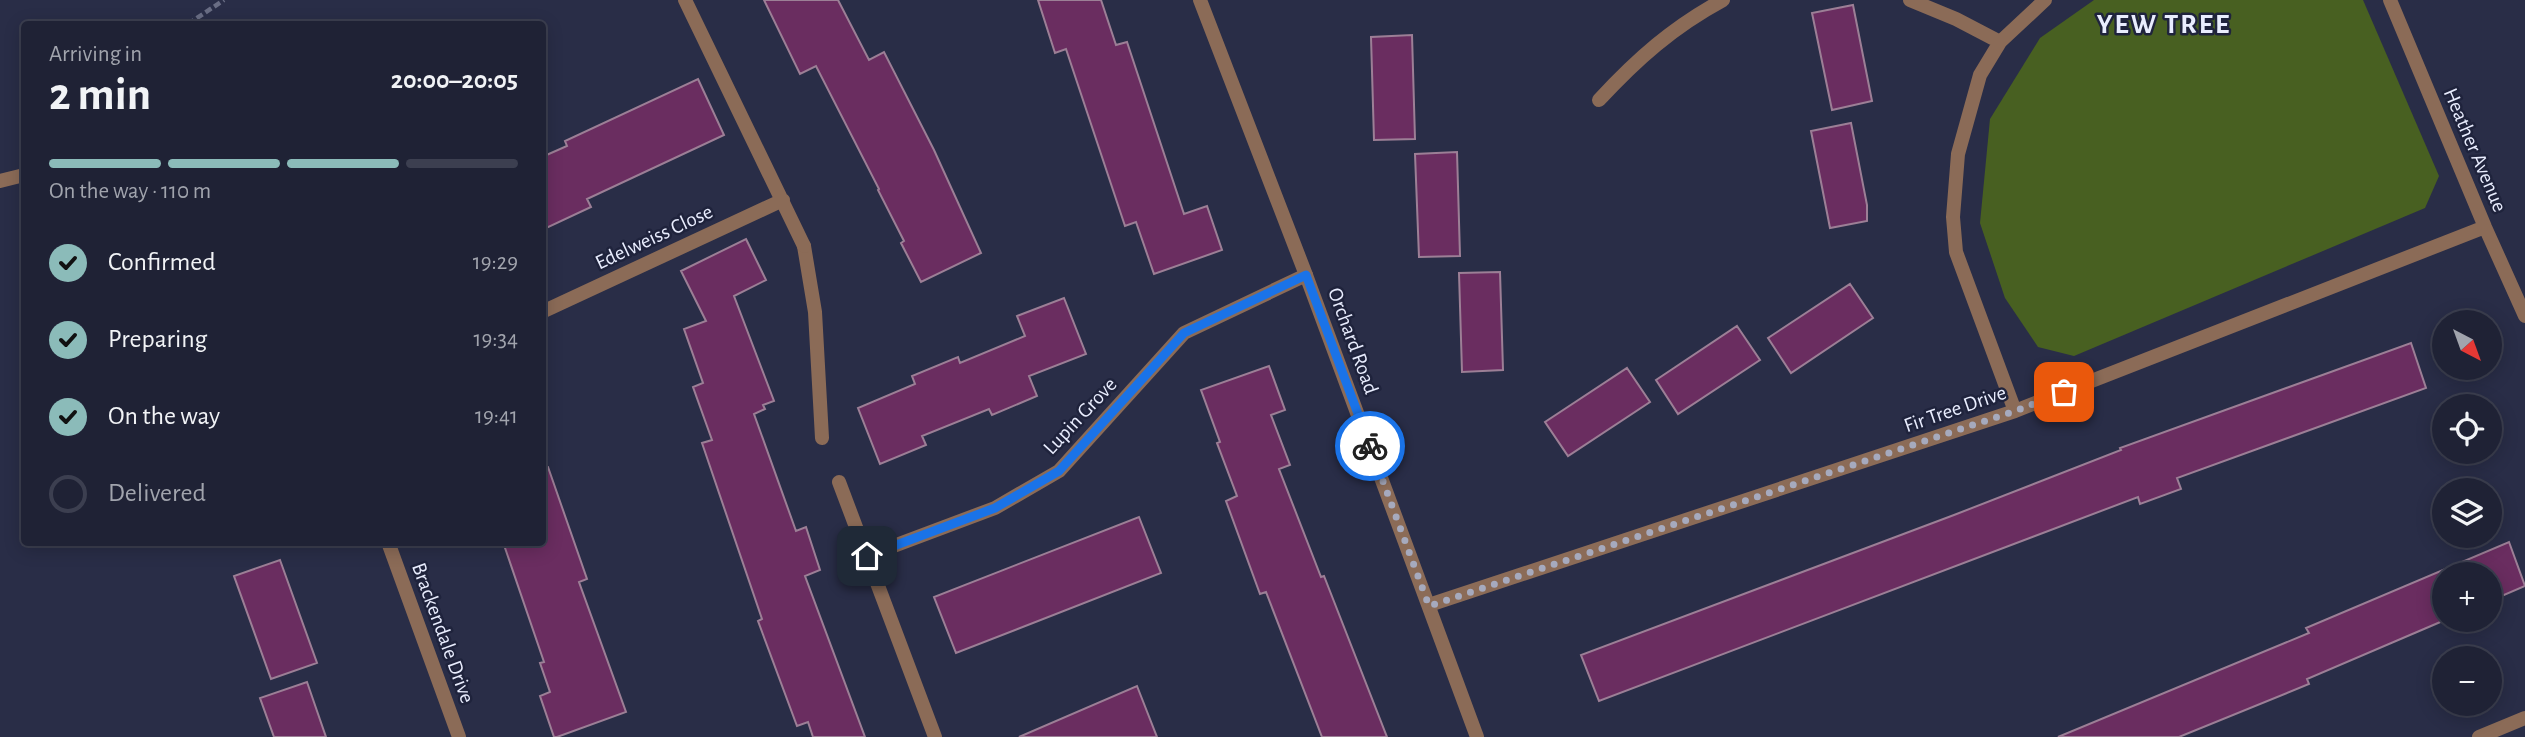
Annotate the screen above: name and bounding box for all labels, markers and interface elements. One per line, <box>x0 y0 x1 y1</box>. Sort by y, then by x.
district label: YEW TREE <box>2097 11 2231 39</box>
text: Arriving in <box>49 43 142 66</box>
text: 20:00–20:05 <box>391 67 518 93</box>
text: 2 min <box>49 72 151 118</box>
street label: Heather Avenue <box>2440 85 2510 215</box>
text: On the way · 110 m <box>49 180 211 203</box>
street label: Edelweiss Close <box>592 201 716 273</box>
icon: check <box>49 244 87 282</box>
text: Confirmed <box>108 249 216 275</box>
text: 19:29 <box>473 251 518 274</box>
street label: Orchard Road <box>1324 285 1382 397</box>
north arrow <box>2432 310 2502 380</box>
map controls <box>2432 310 2502 716</box>
icon: check <box>49 321 87 359</box>
text: Preparing <box>108 326 207 352</box>
text: 19:34 <box>473 328 518 351</box>
pin <box>2034 362 2094 422</box>
street label: Lupin Grove <box>1039 373 1121 459</box>
icon: bag <box>2045 373 2083 411</box>
street label: Fir Tree Drive <box>1901 382 2009 436</box>
button: locate <box>2432 394 2502 464</box>
icon: check <box>49 398 87 436</box>
text: On the way <box>108 403 220 429</box>
text: 19:41 <box>475 405 518 428</box>
courier <box>1335 411 1405 481</box>
icon: bike <box>1351 427 1389 465</box>
button: layers <box>2432 478 2502 548</box>
text: Delivered <box>108 480 206 506</box>
pin <box>837 526 897 586</box>
icon: home <box>848 537 886 575</box>
street label: Brackendale Drive <box>408 560 478 706</box>
button: + <box>2432 562 2502 632</box>
button: − <box>2432 646 2502 716</box>

